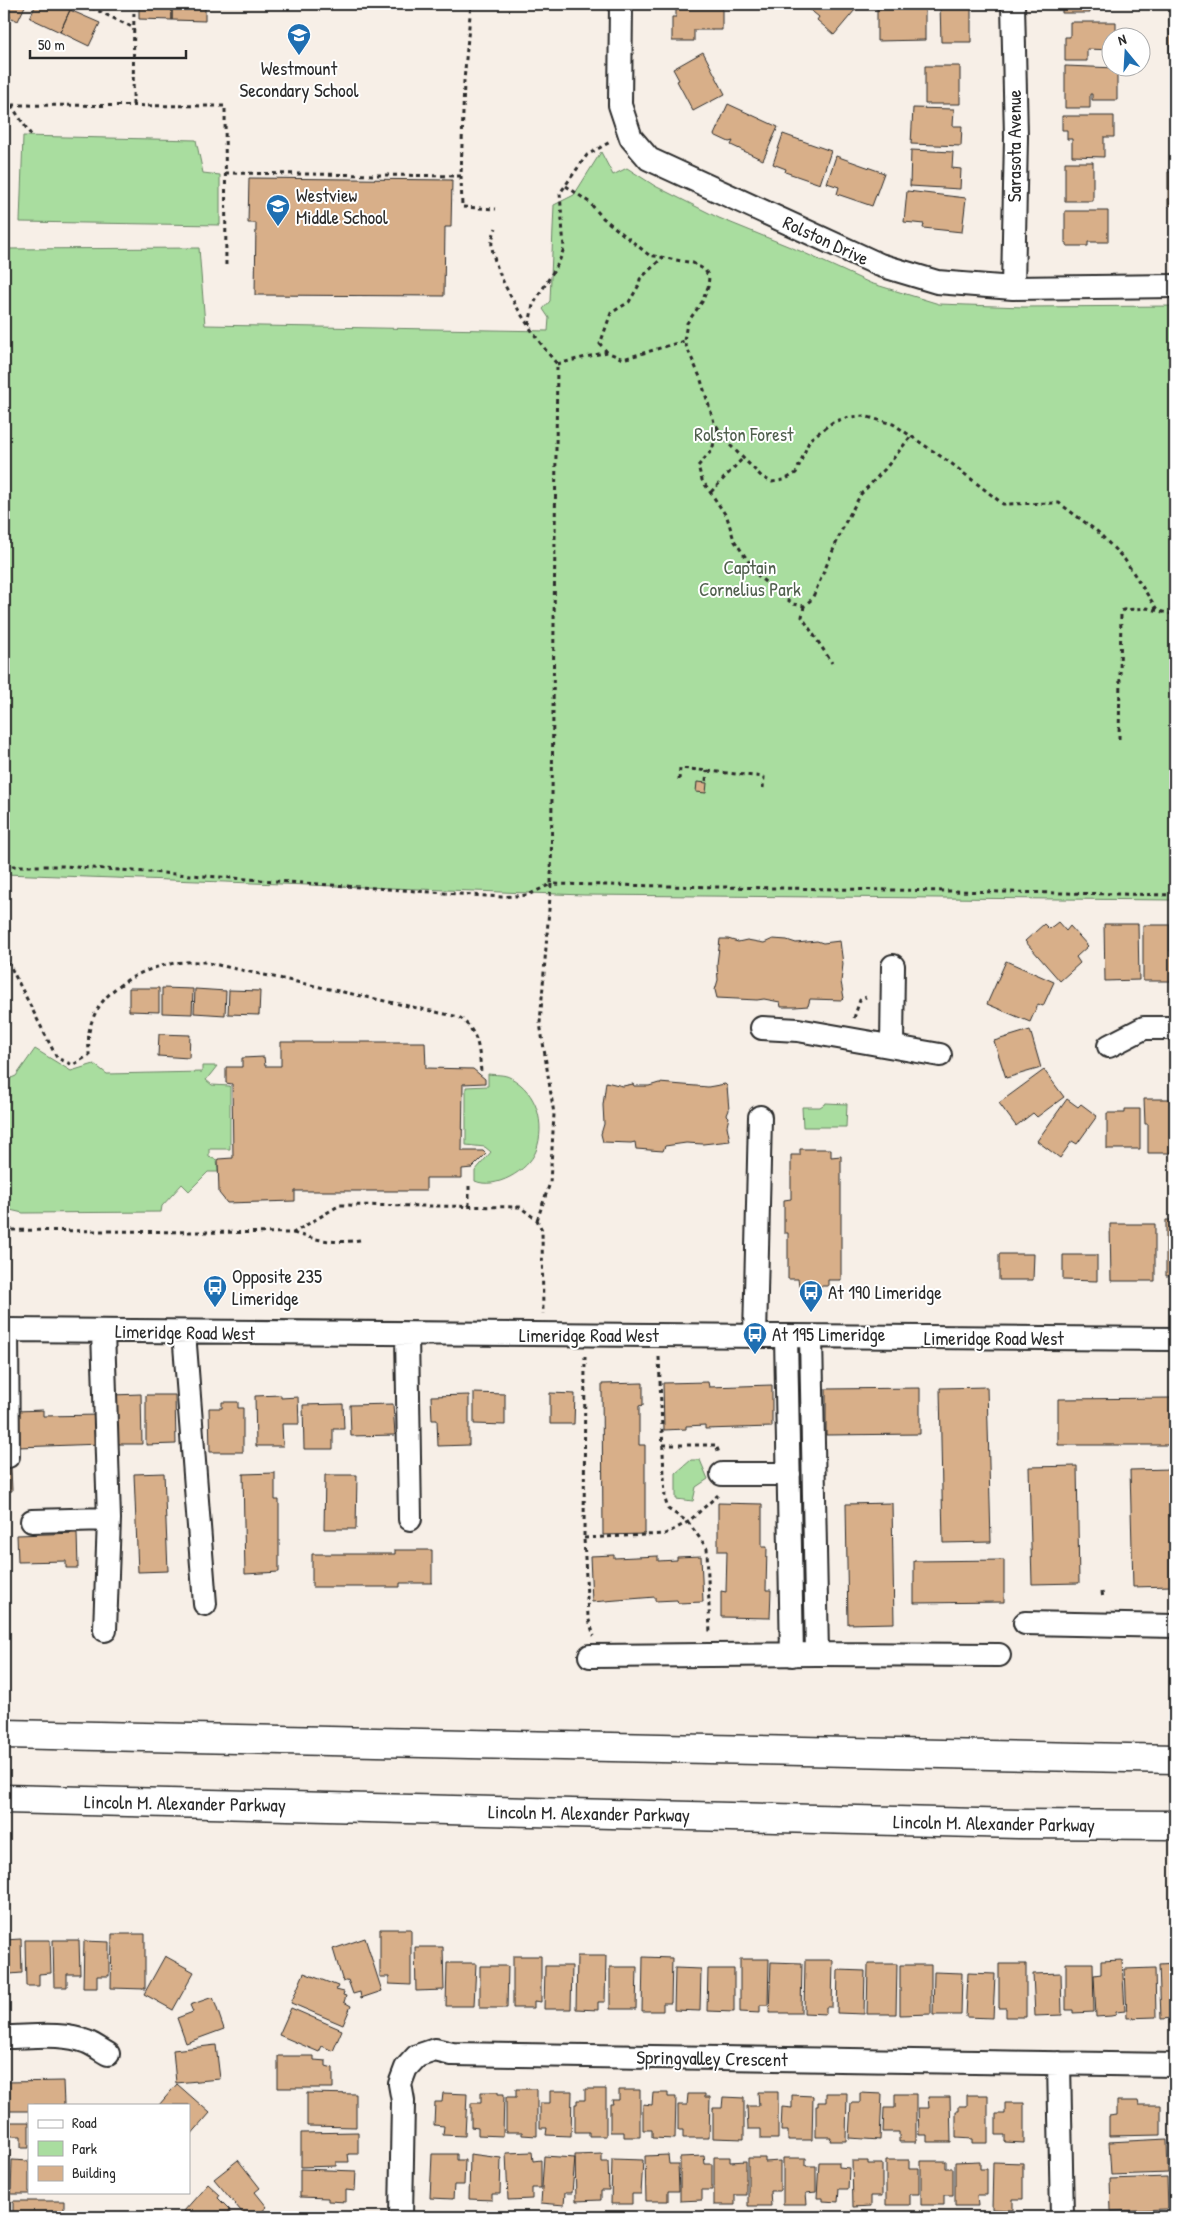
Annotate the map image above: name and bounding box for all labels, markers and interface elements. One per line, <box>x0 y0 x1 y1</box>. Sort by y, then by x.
school or university icon: Westmount Secondary School <box>286 22 312 56</box>
scale bar <box>30 28 186 60</box>
north arrow <box>1102 28 1152 78</box>
text: N <box>1115 29 1129 49</box>
text: 50 m <box>38 34 65 55</box>
place label: Westmount Secondary School <box>240 55 359 103</box>
street label: Sarasota Avenue <box>1001 89 1027 202</box>
place label: Westview Middle School <box>296 182 389 230</box>
school or university icon: Westview Middle School <box>265 193 291 227</box>
street label: Rolston Drive <box>779 209 873 271</box>
park label: Rolston Forest <box>694 421 794 447</box>
park label: Captain Cornelius Park <box>699 554 801 602</box>
place label: Opposite 235 Limeridge <box>232 1263 322 1311</box>
bus stop icon: Opposite 235 Limeridge <box>202 1274 228 1308</box>
bus stop icon: At 190 Limeridge <box>798 1279 824 1313</box>
place label: At 190 Limeridge <box>828 1279 942 1305</box>
street label: Limeridge Road West <box>115 1318 256 1346</box>
bus stop icon: At 195 Limeridge <box>742 1321 768 1355</box>
place label: At 195 Limeridge <box>772 1321 886 1347</box>
street label: Limeridge Road West <box>519 1322 659 1348</box>
street label: Limeridge Road West <box>924 1325 1064 1351</box>
street label: Lincoln M. Alexander Parkway <box>84 1788 286 1818</box>
street label: Lincoln M. Alexander Parkway <box>488 1798 690 1828</box>
street label: Lincoln M. Alexander Parkway <box>893 1808 1095 1838</box>
street label: Springvalley Crescent <box>636 2044 788 2072</box>
legend <box>28 2104 190 2194</box>
text: Road <box>72 2112 97 2133</box>
text: Park <box>72 2138 97 2159</box>
text: Building <box>72 2162 116 2183</box>

